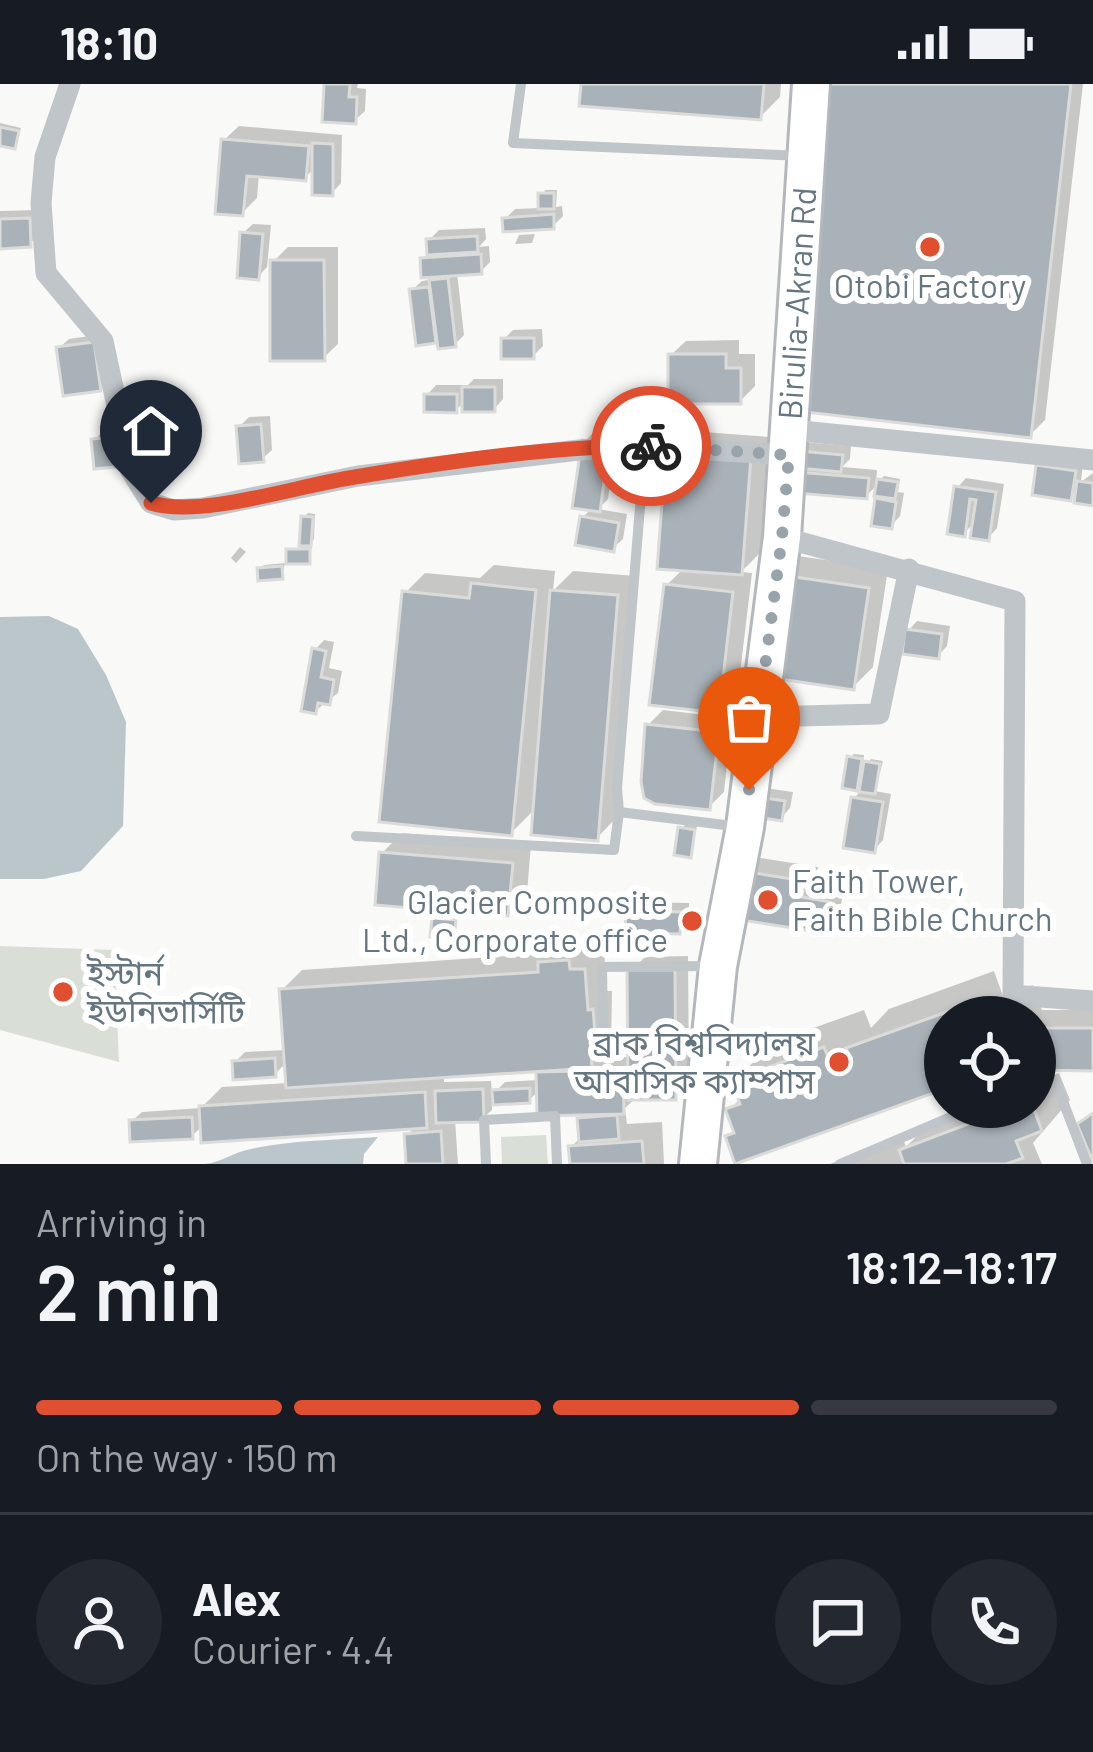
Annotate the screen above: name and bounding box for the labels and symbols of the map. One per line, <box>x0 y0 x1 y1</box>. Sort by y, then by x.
street label: Birulia-Akran Rd <box>769 186 823 421</box>
marker: Otobi Factory <box>917 234 943 260</box>
place label: Otobi Factory <box>834 265 1026 305</box>
pin <box>100 380 202 503</box>
courier <box>591 386 711 506</box>
pin <box>698 667 800 790</box>
place label: Faith Tower, Faith Bible Church <box>792 860 1053 938</box>
place label: Glacier Composite Ltd., Corporate office <box>362 881 668 959</box>
marker: Faith Tower, Faith Bible Church <box>755 887 781 913</box>
marker: Glacier Composite Ltd., Corporate office <box>679 908 705 934</box>
place label: ইস্টার্ন ইউনিভার্সিটি <box>86 952 246 1030</box>
marker: ইস্টার্ন ইউনিভার্সিটি <box>50 979 76 1005</box>
place label: ব্রাক বিশ্ববিদ্যালয় আবাসিক ক্যাম্পাস <box>573 1022 815 1100</box>
marker: ব্রাক বিশ্ববিদ্যালয় আবাসিক ক্যাম্পাস <box>826 1049 852 1075</box>

